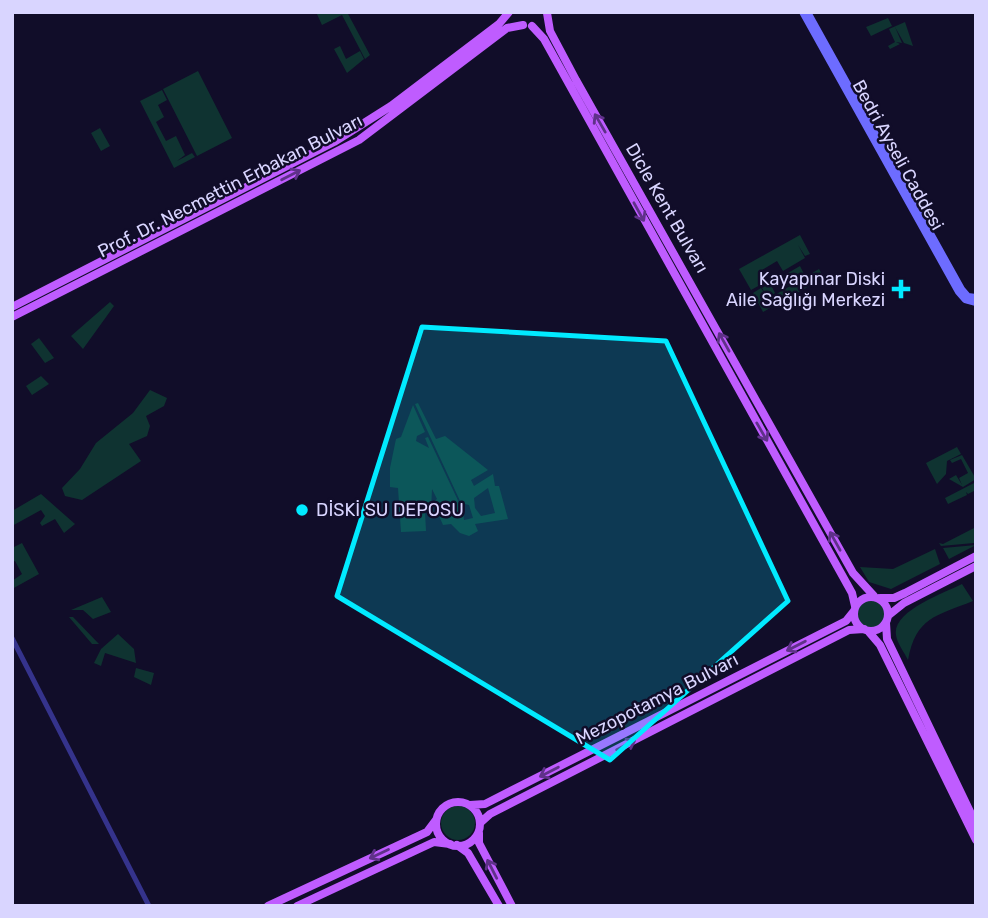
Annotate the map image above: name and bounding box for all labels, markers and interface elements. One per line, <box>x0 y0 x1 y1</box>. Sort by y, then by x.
street label: Bedri Ayseli Caddesi <box>848 76 948 234</box>
street label: Prof. Dr. Necmettin Erbakan Bulvarı <box>94 109 366 263</box>
one-way arrow <box>593 113 607 133</box>
street label: Dicle Kent Bulvarı <box>621 139 713 277</box>
one-way arrow <box>281 168 301 182</box>
one-way arrow <box>632 202 646 222</box>
place label: Kayapınar Diski Aile Sağlığı Merkezi <box>726 268 885 311</box>
marker: Kayapınar Diski Aile Sağlığı Merkezi <box>891 279 911 299</box>
one-way arrow <box>717 332 730 353</box>
one-way arrow <box>756 421 769 442</box>
place label: DİSKİ SU DEPOSU <box>316 499 464 521</box>
marker: DİSKİ SU DEPOSU <box>294 502 310 518</box>
one-way arrow <box>828 531 842 551</box>
one-way arrow <box>786 639 807 653</box>
street label: Mezopotamya Bulvarı <box>572 648 742 750</box>
one-way arrow <box>615 738 636 752</box>
one-way arrow <box>540 765 560 779</box>
one-way arrow <box>369 848 390 861</box>
one-way arrow <box>485 859 499 880</box>

